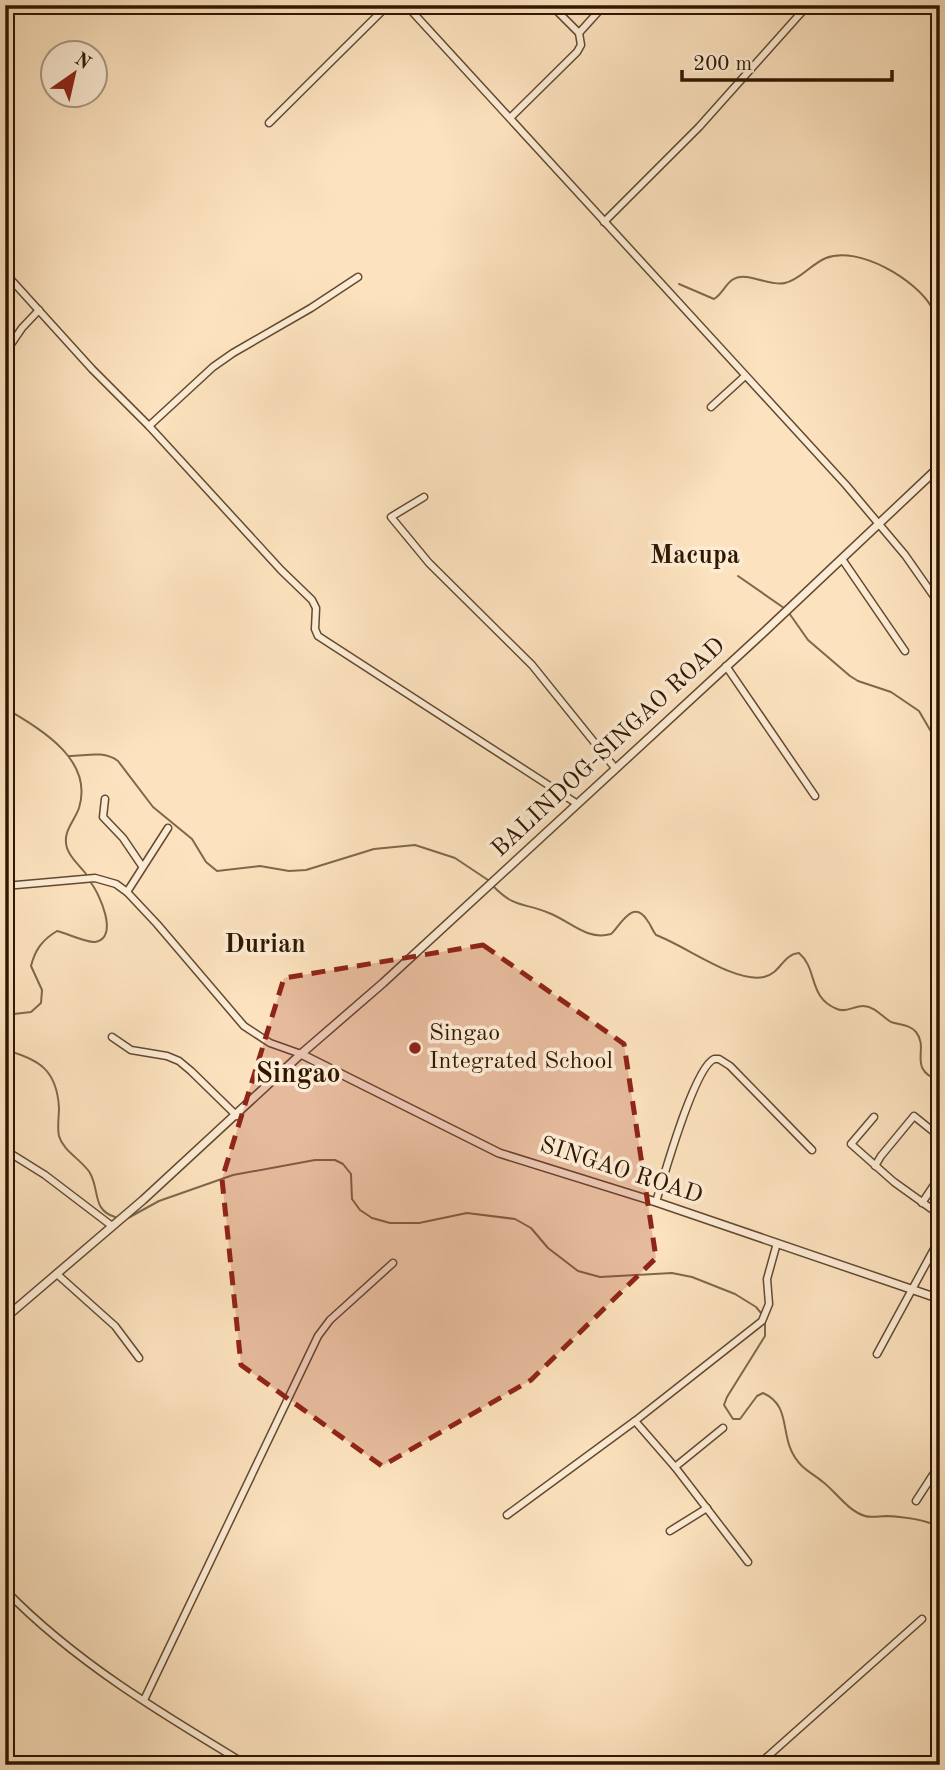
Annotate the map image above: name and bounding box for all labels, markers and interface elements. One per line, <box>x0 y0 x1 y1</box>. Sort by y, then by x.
north arrow <box>38 38 108 108</box>
scale bar <box>682 38 892 82</box>
text: N <box>71 50 94 74</box>
text: 200 m <box>693 54 752 75</box>
district label: Macupa <box>650 543 740 569</box>
street label: BALINDOG-SINGAO ROAD <box>488 634 730 862</box>
district label: Durian <box>224 932 306 958</box>
place label: Singao Integrated School <box>429 1022 613 1074</box>
marker: Singao Integrated School <box>407 1040 423 1056</box>
district label: Singao <box>255 1061 341 1089</box>
street label: SINGAO ROAD <box>537 1133 705 1209</box>

